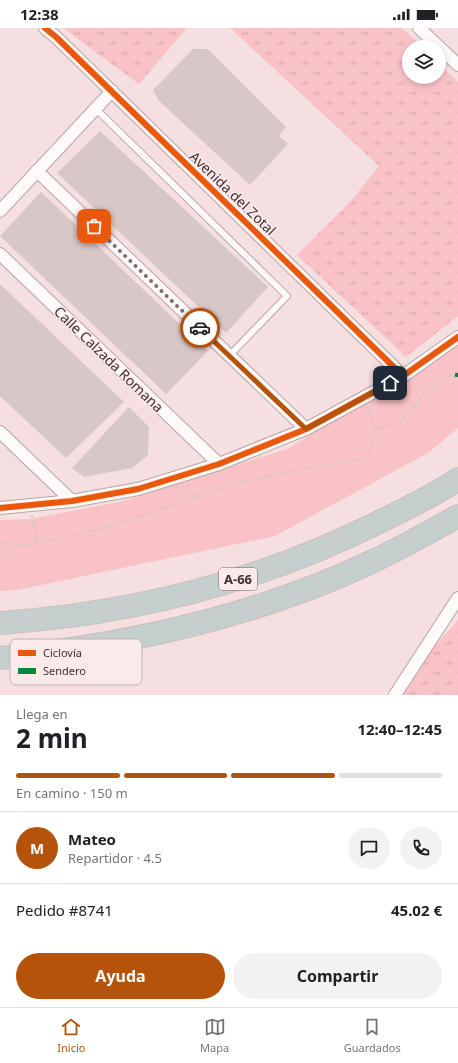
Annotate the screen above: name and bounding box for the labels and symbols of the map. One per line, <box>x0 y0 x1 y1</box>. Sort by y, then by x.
street label: Avenida del Zotal <box>186 147 280 239</box>
pin <box>77 209 111 243</box>
street label: Calle Calzada Romana <box>50 302 168 416</box>
courier <box>180 308 220 348</box>
pin <box>373 366 407 400</box>
road number: A-66 <box>219 568 257 590</box>
legend <box>10 639 142 685</box>
text: Ciclovía <box>43 645 82 660</box>
text: Sendero <box>43 663 86 678</box>

